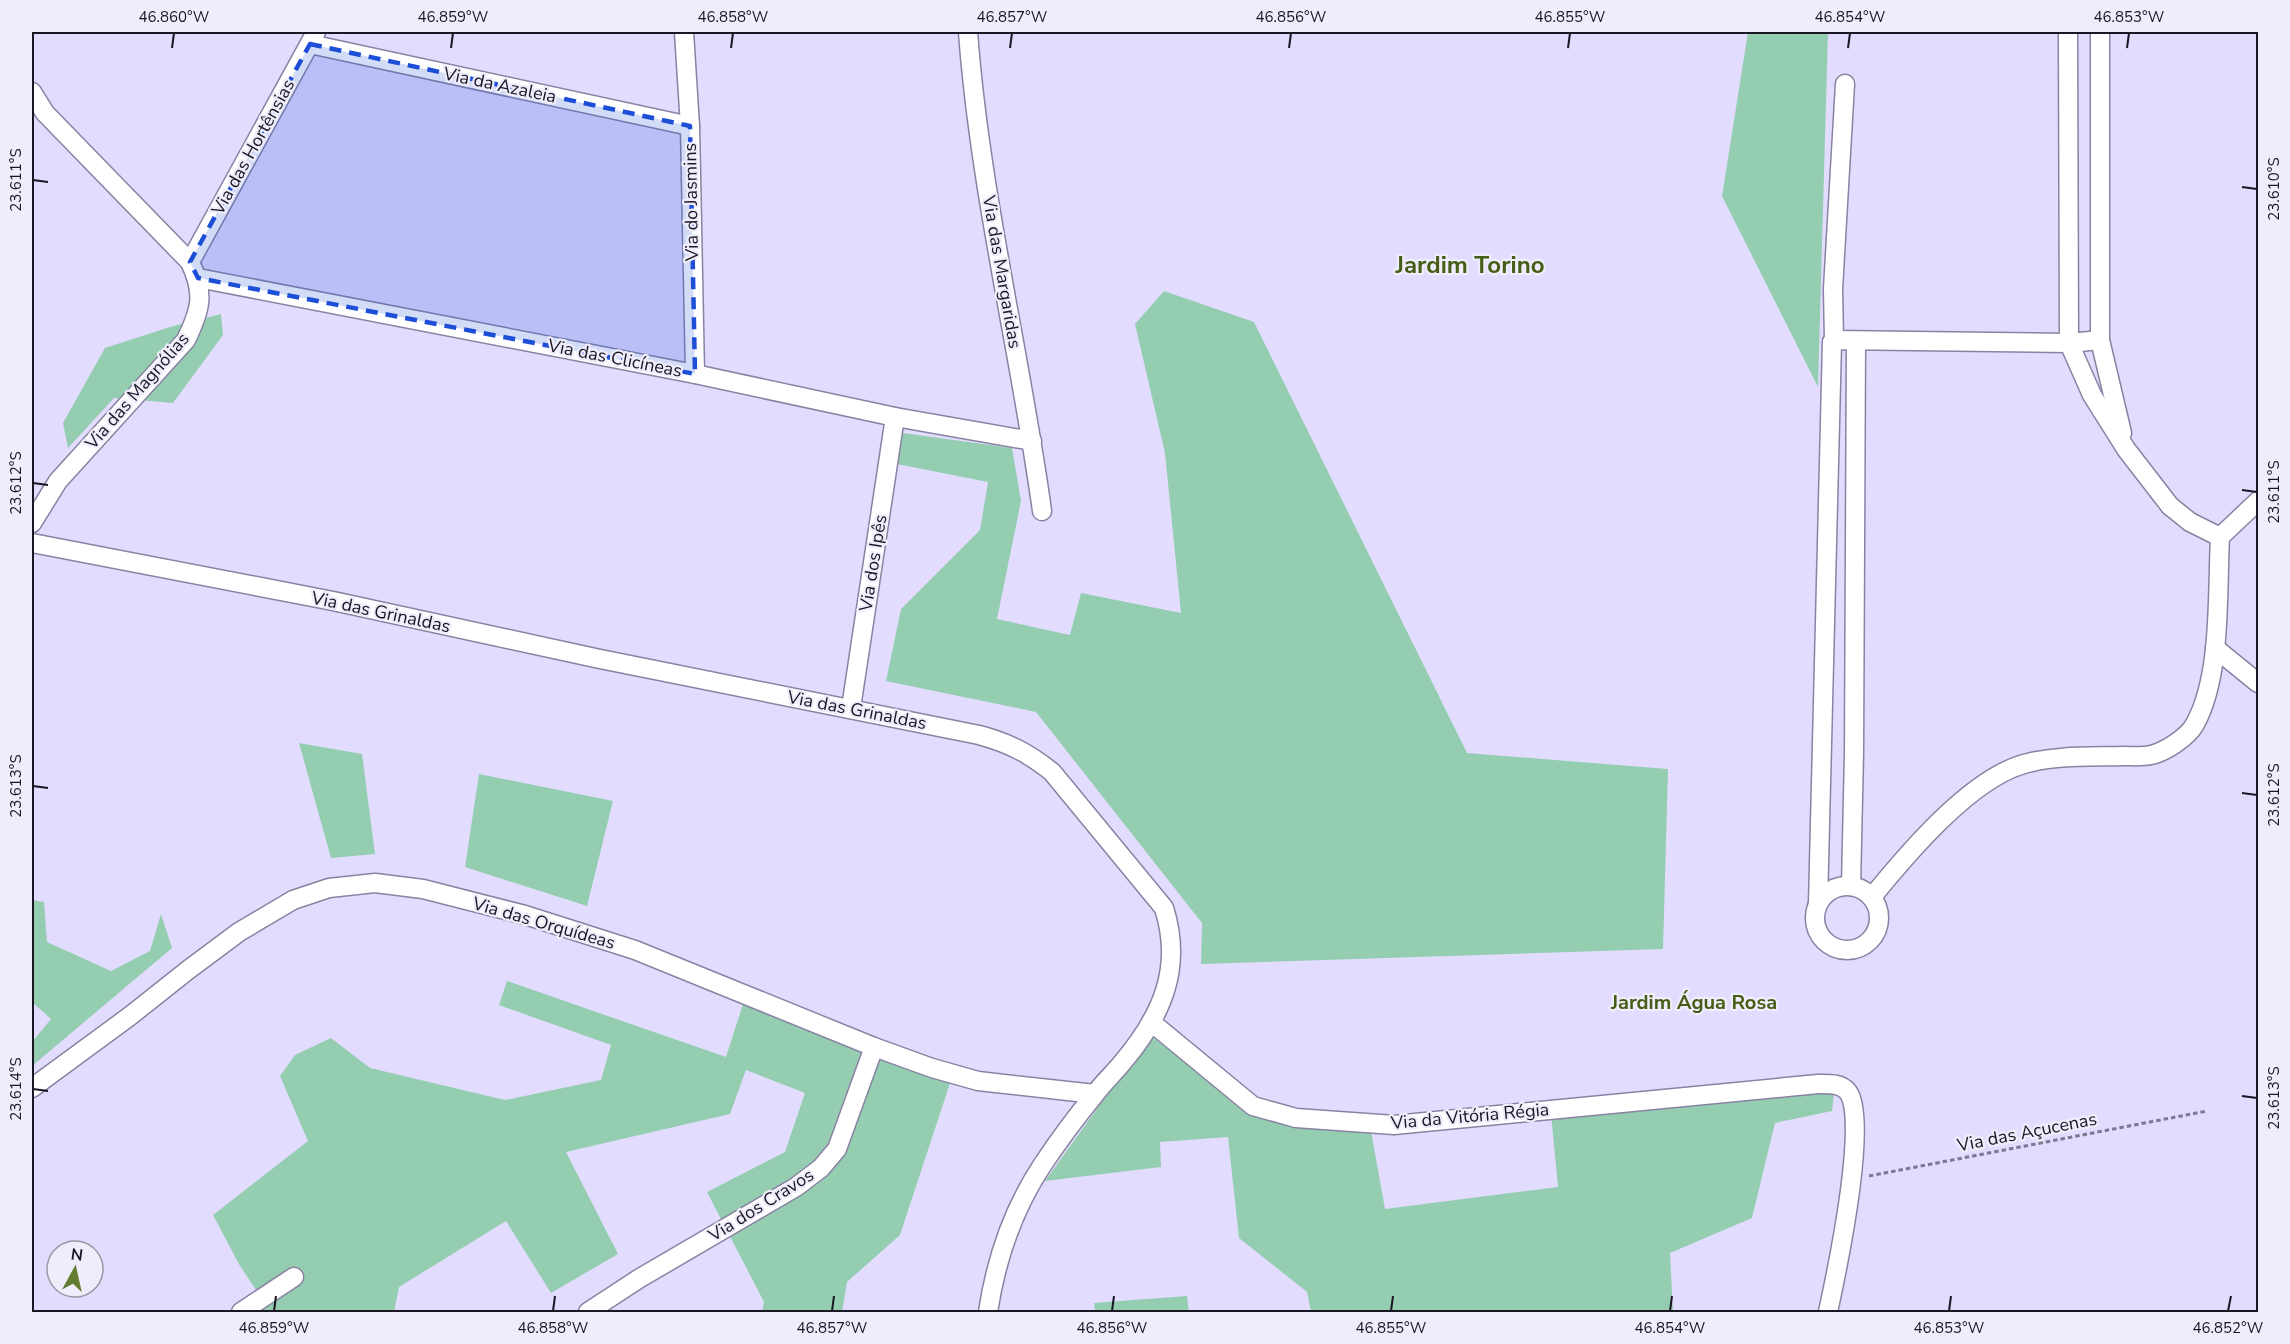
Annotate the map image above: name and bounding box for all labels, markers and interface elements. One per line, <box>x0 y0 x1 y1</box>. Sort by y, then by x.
text: 46.860°W <box>139 7 210 27</box>
text: 46.859°W <box>418 7 489 27</box>
text: 46.858°W <box>698 7 769 27</box>
text: 46.857°W <box>977 7 1048 27</box>
text: 46.856°W <box>1256 7 1327 27</box>
text: 46.855°W <box>1535 7 1606 27</box>
text: 46.854°W <box>1815 7 1886 27</box>
text: 46.853°W <box>2094 7 2165 27</box>
street label: Via da Azaleia <box>440 61 559 109</box>
street label: Via das Hortênsias <box>205 75 300 220</box>
street label: Via do Jasmins <box>678 143 704 262</box>
text: 23.611°S <box>6 148 26 212</box>
text: 23.610°S <box>2264 157 2284 221</box>
street label: Via das Margaridas <box>977 193 1027 350</box>
district label: Jardim Torino <box>1394 249 1545 281</box>
street label: Via das Magnólias <box>79 327 194 455</box>
street label: Via das Clicíneas <box>545 333 684 383</box>
text: 23.612°S <box>6 451 26 515</box>
text: 23.611°S <box>2264 460 2284 524</box>
street label: Via dos Ipês <box>853 513 893 614</box>
street label: Via das Grinaldas <box>308 585 453 638</box>
street label: Via das Grinaldas <box>784 685 929 735</box>
text: 23.613°S <box>6 754 26 818</box>
text: 23.612°S <box>2264 763 2284 827</box>
street label: Via das Orquídeas <box>469 891 618 955</box>
district label: Jardim Água Rosa <box>1610 989 1777 1016</box>
text: 23.614°S <box>6 1057 26 1121</box>
text: 23.613°S <box>2264 1066 2284 1130</box>
street label: Via da Vitória Régia <box>1389 1097 1550 1135</box>
street label: Via das Açucenas <box>1954 1107 2099 1157</box>
street label: Via dos Cravos <box>703 1163 818 1248</box>
north arrow <box>45 1239 105 1299</box>
text: N <box>69 1243 84 1267</box>
text: 46.859°W <box>239 1318 310 1338</box>
text: 46.858°W <box>518 1318 589 1338</box>
text: 46.857°W <box>797 1318 868 1338</box>
text: 46.856°W <box>1077 1318 1148 1338</box>
text: 46.855°W <box>1356 1318 1427 1338</box>
text: 46.854°W <box>1635 1318 1706 1338</box>
text: 46.853°W <box>1914 1318 1985 1338</box>
text: 46.852°W <box>2193 1318 2264 1338</box>

